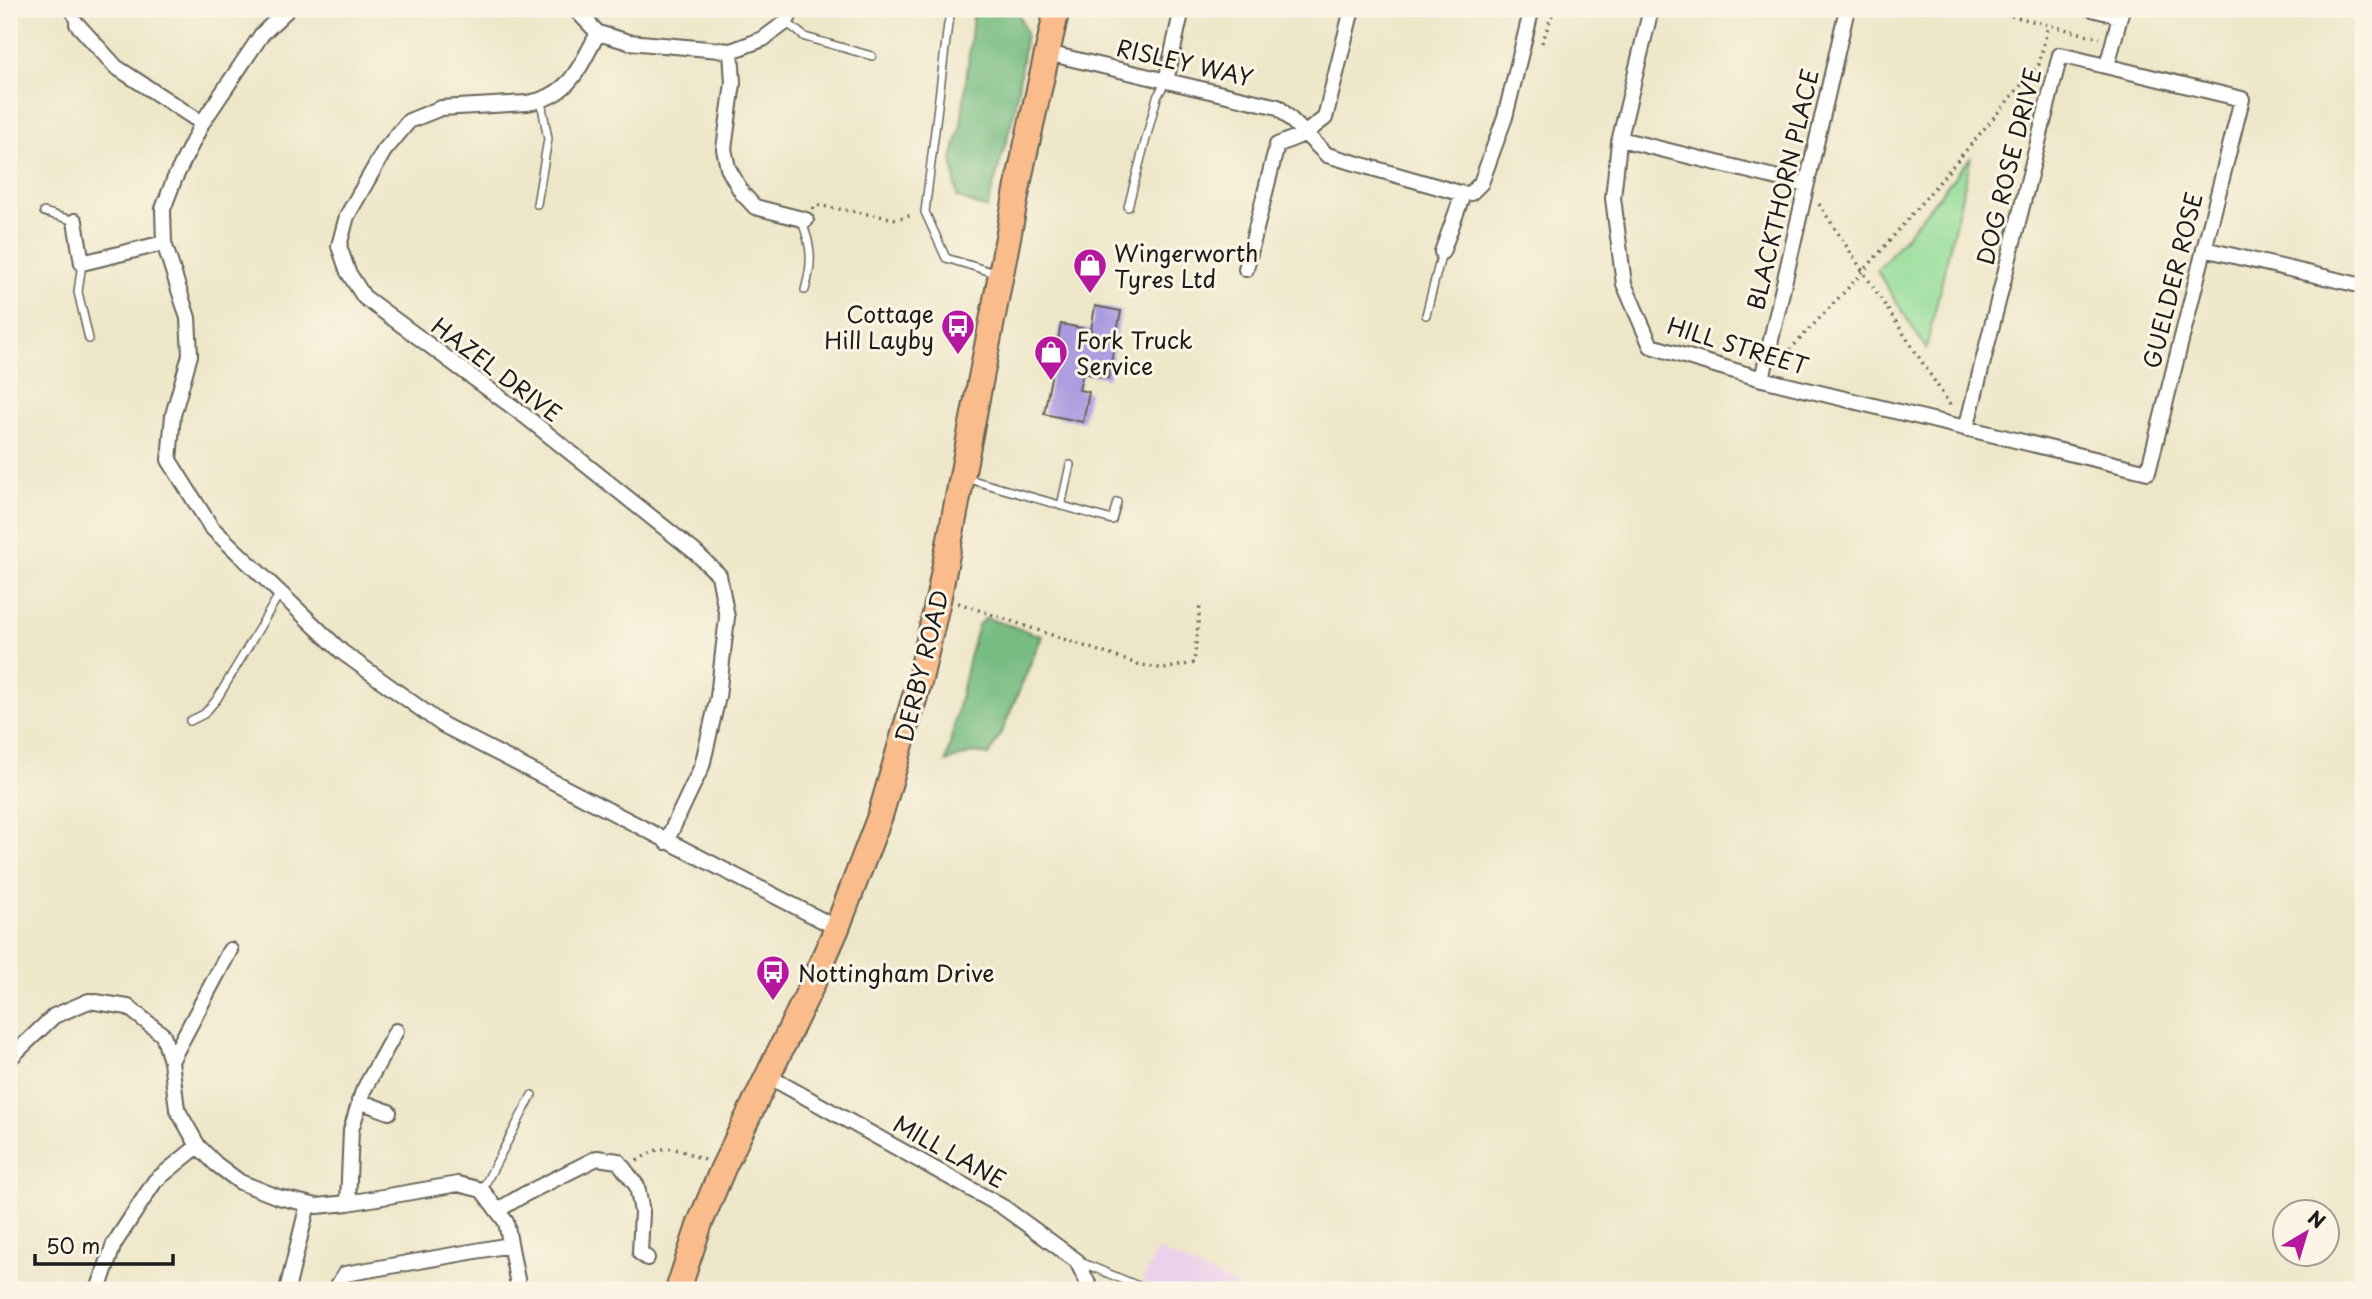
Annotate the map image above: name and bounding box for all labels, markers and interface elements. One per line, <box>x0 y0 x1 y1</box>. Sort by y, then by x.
street label: RISLEY WAY <box>1113 29 1257 95</box>
street label: DOG ROSE DRIVE <box>1967 64 2049 268</box>
street label: BLACKTHORN PLACE <box>1737 65 1827 313</box>
street label: GUELDER ROSE <box>2133 188 2211 372</box>
place label: Wingerworth Tyres Ltd <box>1114 235 1259 296</box>
shop icon: Wingerworth Tyres Ltd <box>1071 246 1109 295</box>
place label: Cottage Hill Layby <box>824 296 934 357</box>
bus stop icon: Cottage Hill Layby <box>939 307 977 356</box>
street label: HILL STREET <box>1663 307 1813 383</box>
street label: HAZEL DRIVE <box>424 308 570 430</box>
place label: Fork Truck Service <box>1076 322 1193 383</box>
shop icon: Fork Truck Service <box>1032 333 1070 382</box>
street label: DERBY ROAD <box>885 586 957 746</box>
bus stop icon: Nottingham Drive <box>754 953 792 1002</box>
place label: Nottingham Drive <box>798 955 995 990</box>
street label: MILL LANE <box>887 1106 1013 1196</box>
north arrow <box>2270 1198 2340 1268</box>
text: N <box>2303 1203 2332 1234</box>
scale bar <box>35 1222 173 1266</box>
text: 50 m <box>46 1229 100 1261</box>

